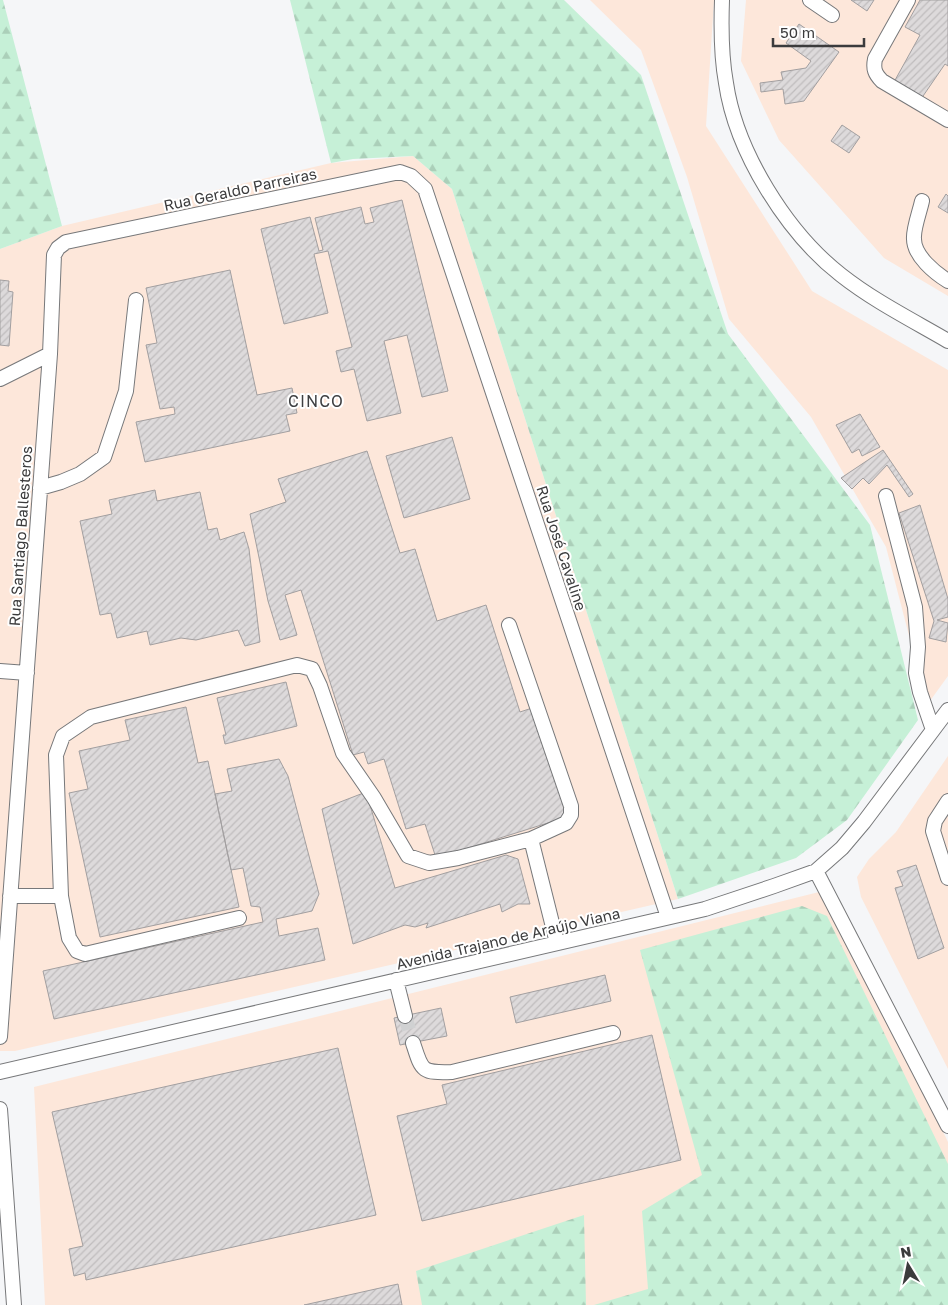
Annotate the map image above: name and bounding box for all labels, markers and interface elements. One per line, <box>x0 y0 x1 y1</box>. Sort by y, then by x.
scale bar <box>773 15 864 47</box>
text: 50 m <box>780 23 815 41</box>
street label: Rua Geraldo Parreiras <box>162 164 318 214</box>
district label: CINCO <box>288 391 344 411</box>
street label: Rua Santiago Ballesteros <box>5 445 35 627</box>
street label: Rua José Cavaline <box>533 483 591 613</box>
street label: Avenida Trajano de Araújo Viana <box>394 903 622 973</box>
north arrow <box>883 1240 933 1290</box>
text: N <box>899 1242 912 1261</box>

